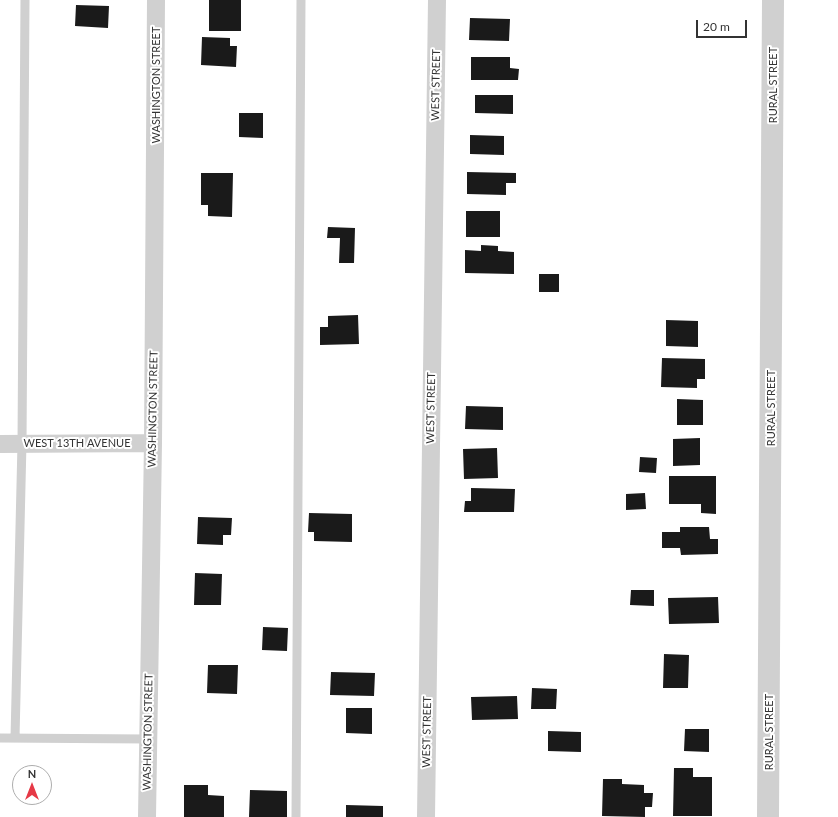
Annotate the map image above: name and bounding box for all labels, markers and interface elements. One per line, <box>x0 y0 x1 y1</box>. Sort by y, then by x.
scale bar <box>698 12 749 38</box>
text: 20 m <box>703 19 730 34</box>
street label: WASHINGTON STREET <box>149 27 163 143</box>
street label: RURAL STREET <box>766 47 780 123</box>
street label: WEST STREET <box>429 49 443 121</box>
street label: WASHINGTON STREET <box>145 350 161 468</box>
street label: RURAL STREET <box>764 370 778 446</box>
street label: WEST STREET <box>424 372 438 444</box>
street label: WEST 13TH AVENUE <box>24 436 130 450</box>
street label: WASHINGTON STREET <box>140 673 156 791</box>
street label: RURAL STREET <box>762 694 776 770</box>
street label: WEST STREET <box>420 696 434 768</box>
north arrow <box>12 765 52 805</box>
text: N <box>28 767 36 780</box>

